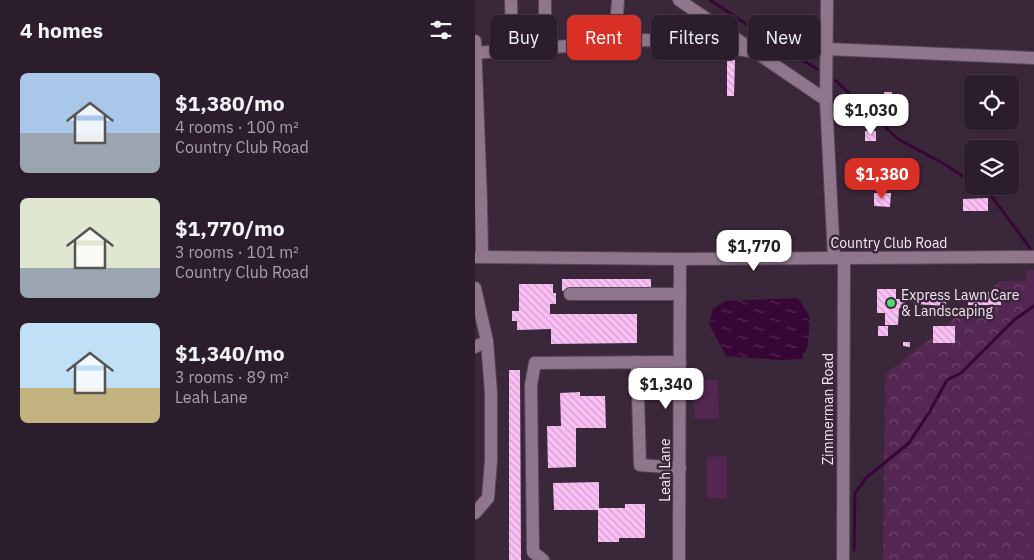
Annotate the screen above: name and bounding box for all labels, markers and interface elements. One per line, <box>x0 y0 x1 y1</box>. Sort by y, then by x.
chip: Buy <box>490 15 557 60</box>
chip: Rent <box>567 15 641 60</box>
chip: Filters <box>651 15 738 60</box>
chip: New <box>748 15 820 60</box>
text: 4 homes <box>20 16 103 44</box>
icon: filters <box>427 16 455 44</box>
map controls <box>964 75 1019 195</box>
button: locate <box>964 75 1019 130</box>
text: $1,380/mo <box>175 89 285 117</box>
icon: home <box>60 93 120 153</box>
pin: $1,030 <box>830 94 912 136</box>
text: $1,030 <box>845 100 897 120</box>
text: 4 rooms · 100 m² <box>175 117 299 137</box>
text: Country Club Road <box>175 137 309 157</box>
button: layers <box>964 140 1019 195</box>
pin: $1,380 <box>841 158 923 200</box>
text: $1,380 <box>856 164 908 184</box>
text: $1,770/mo <box>175 214 285 242</box>
icon: home <box>60 218 120 278</box>
pin: $1,770 <box>713 230 795 272</box>
street label: Country Club Road <box>831 234 947 252</box>
text: $1,770 <box>728 236 780 256</box>
text: 3 rooms · 101 m² <box>175 242 299 262</box>
text: Country Club Road <box>175 262 309 282</box>
place label: Express Lawn Care & Landscaping <box>901 286 1020 320</box>
marker: Express Lawn Care & Landscaping <box>885 297 897 309</box>
text: $1,340/mo <box>175 339 285 367</box>
icon: home <box>60 343 120 403</box>
street label: Zimmerman Road <box>819 353 837 465</box>
text: 3 rooms · 89 m² <box>175 367 289 387</box>
pin: $1,340 <box>625 368 707 410</box>
text: $1,340 <box>640 374 692 394</box>
text: Leah Lane <box>175 387 247 407</box>
street label: Leah Lane <box>656 438 674 502</box>

